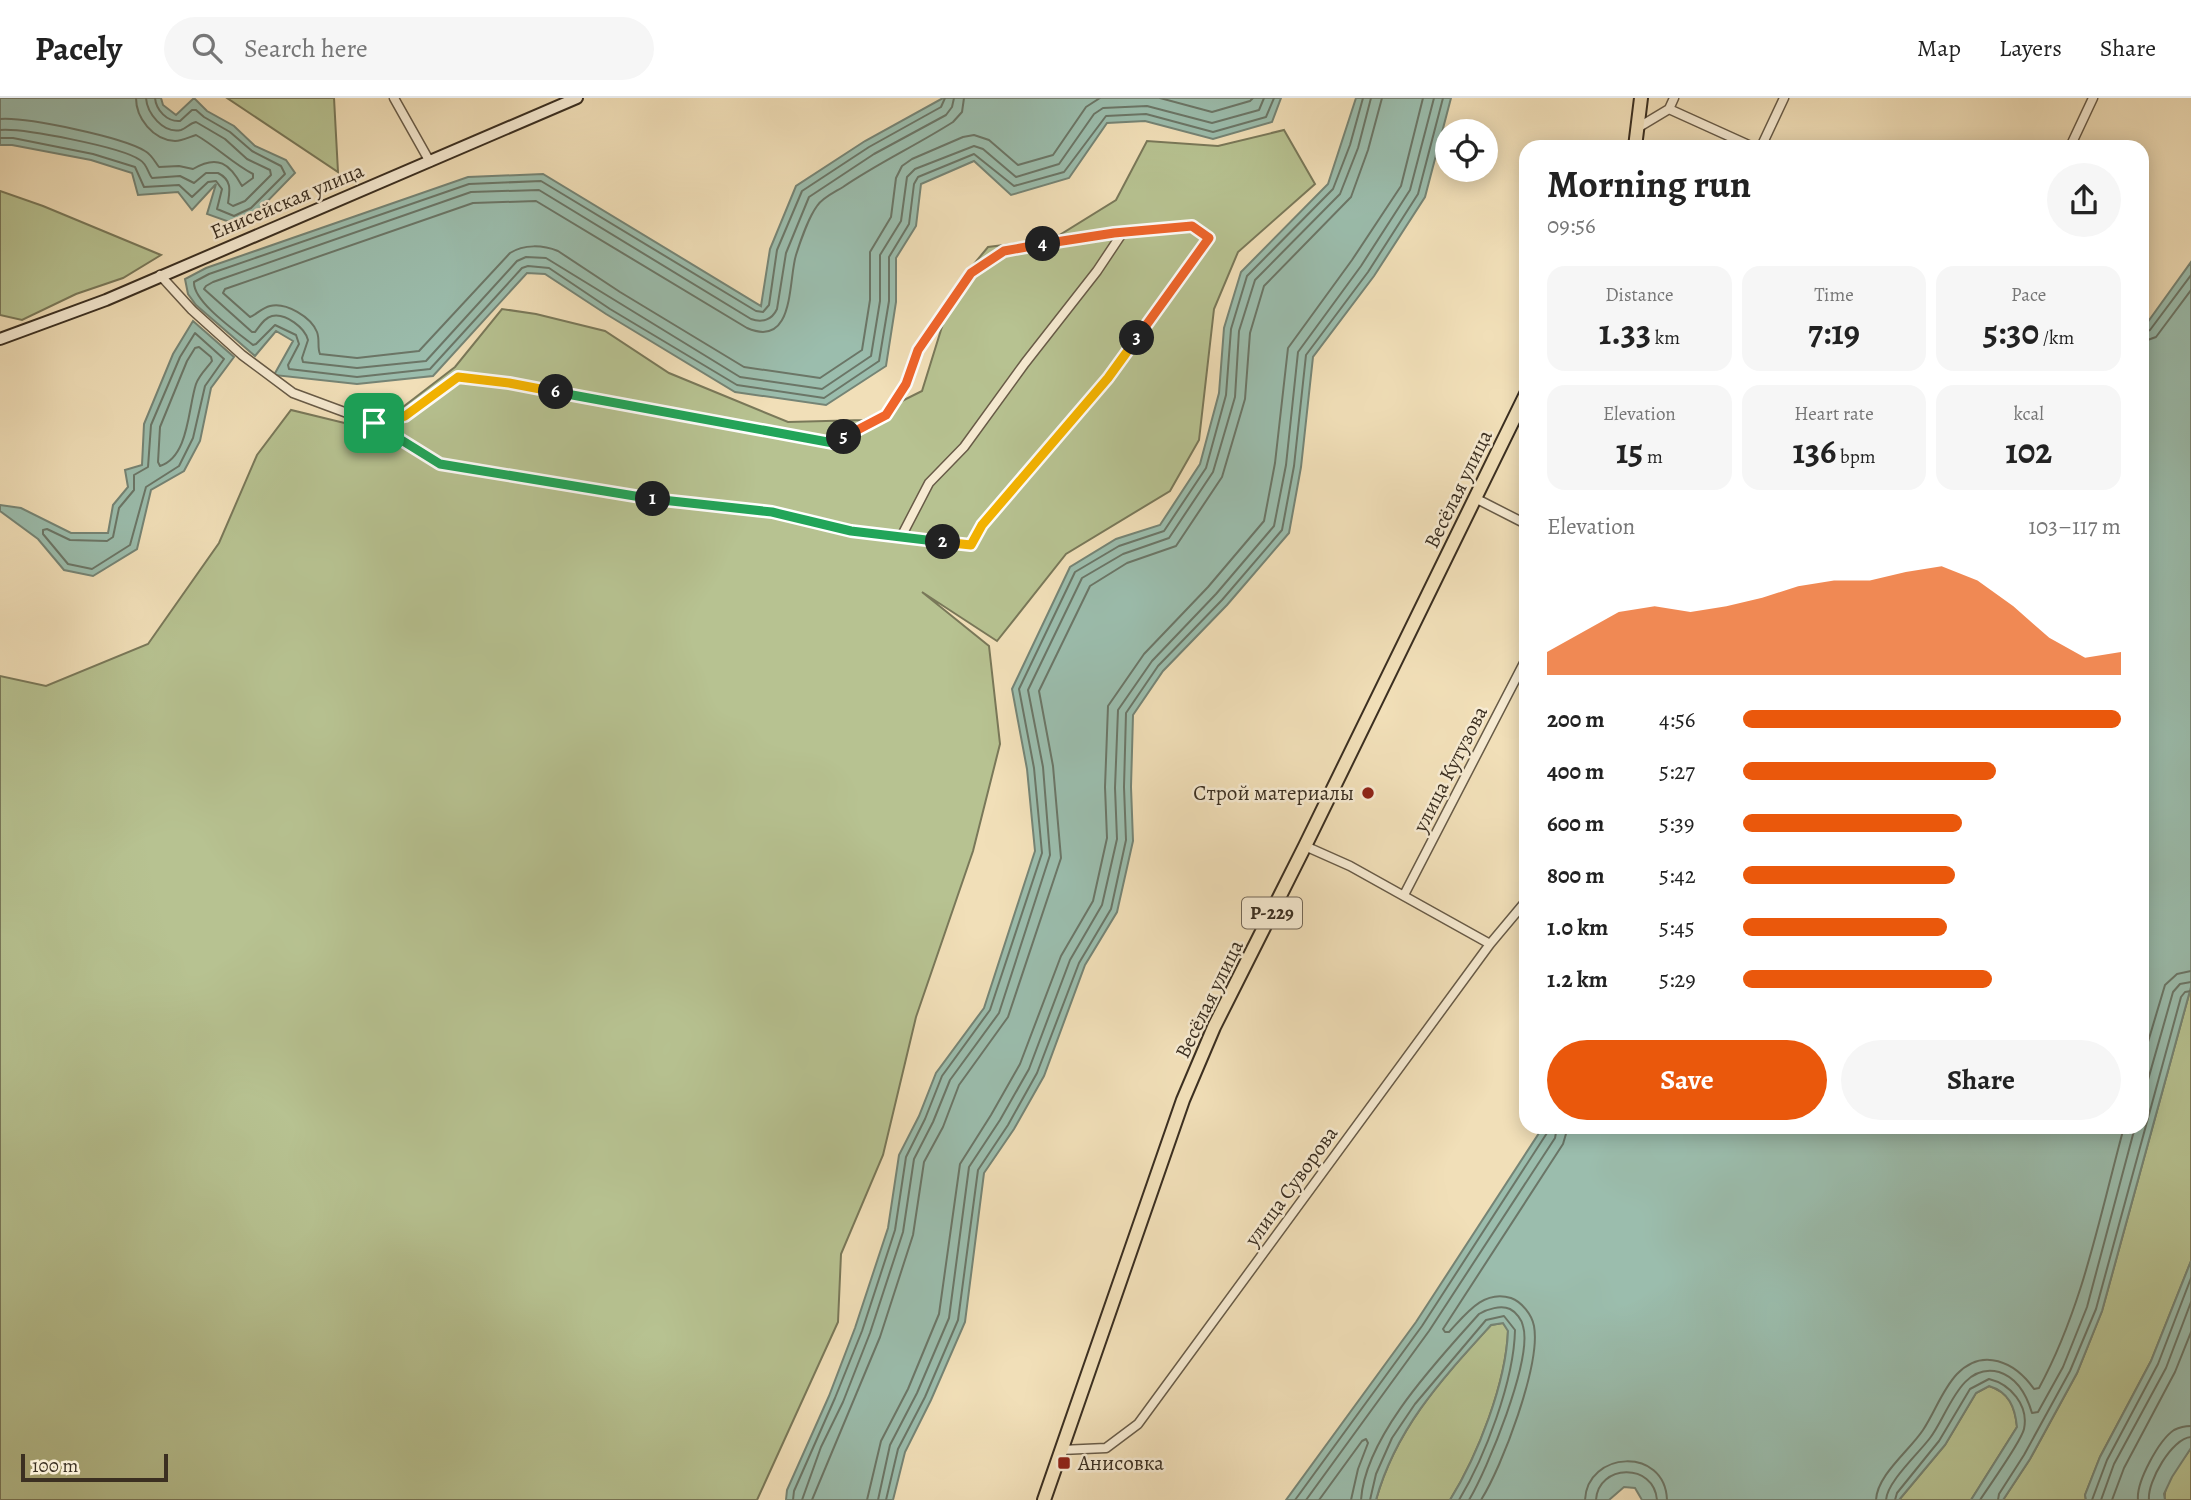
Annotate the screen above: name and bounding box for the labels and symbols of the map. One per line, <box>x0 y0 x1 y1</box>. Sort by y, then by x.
street label: Енисейская улица <box>206 156 368 246</box>
pin: 4 <box>1026 226 1060 262</box>
pin: 3 <box>1120 320 1154 356</box>
pin: 6 <box>538 374 574 410</box>
pin <box>344 393 404 453</box>
pin: 5 <box>826 420 862 454</box>
street label: Весёлая улица <box>1417 425 1499 553</box>
pin: 1 <box>636 482 670 516</box>
pin: 2 <box>926 524 960 560</box>
street label: улица Кутузова <box>1406 701 1494 838</box>
place label: Строй материалы <box>1193 779 1354 807</box>
marker: Строй материалы <box>1360 785 1376 801</box>
road number: Р-229 <box>1242 898 1302 928</box>
street label: Весёлая улица <box>1168 935 1250 1063</box>
street label: улица Суворова <box>1237 1120 1344 1253</box>
place label: Анисовка <box>1077 1449 1164 1477</box>
scale bar <box>21 1451 168 1483</box>
marker: Анисовка <box>1056 1455 1072 1471</box>

